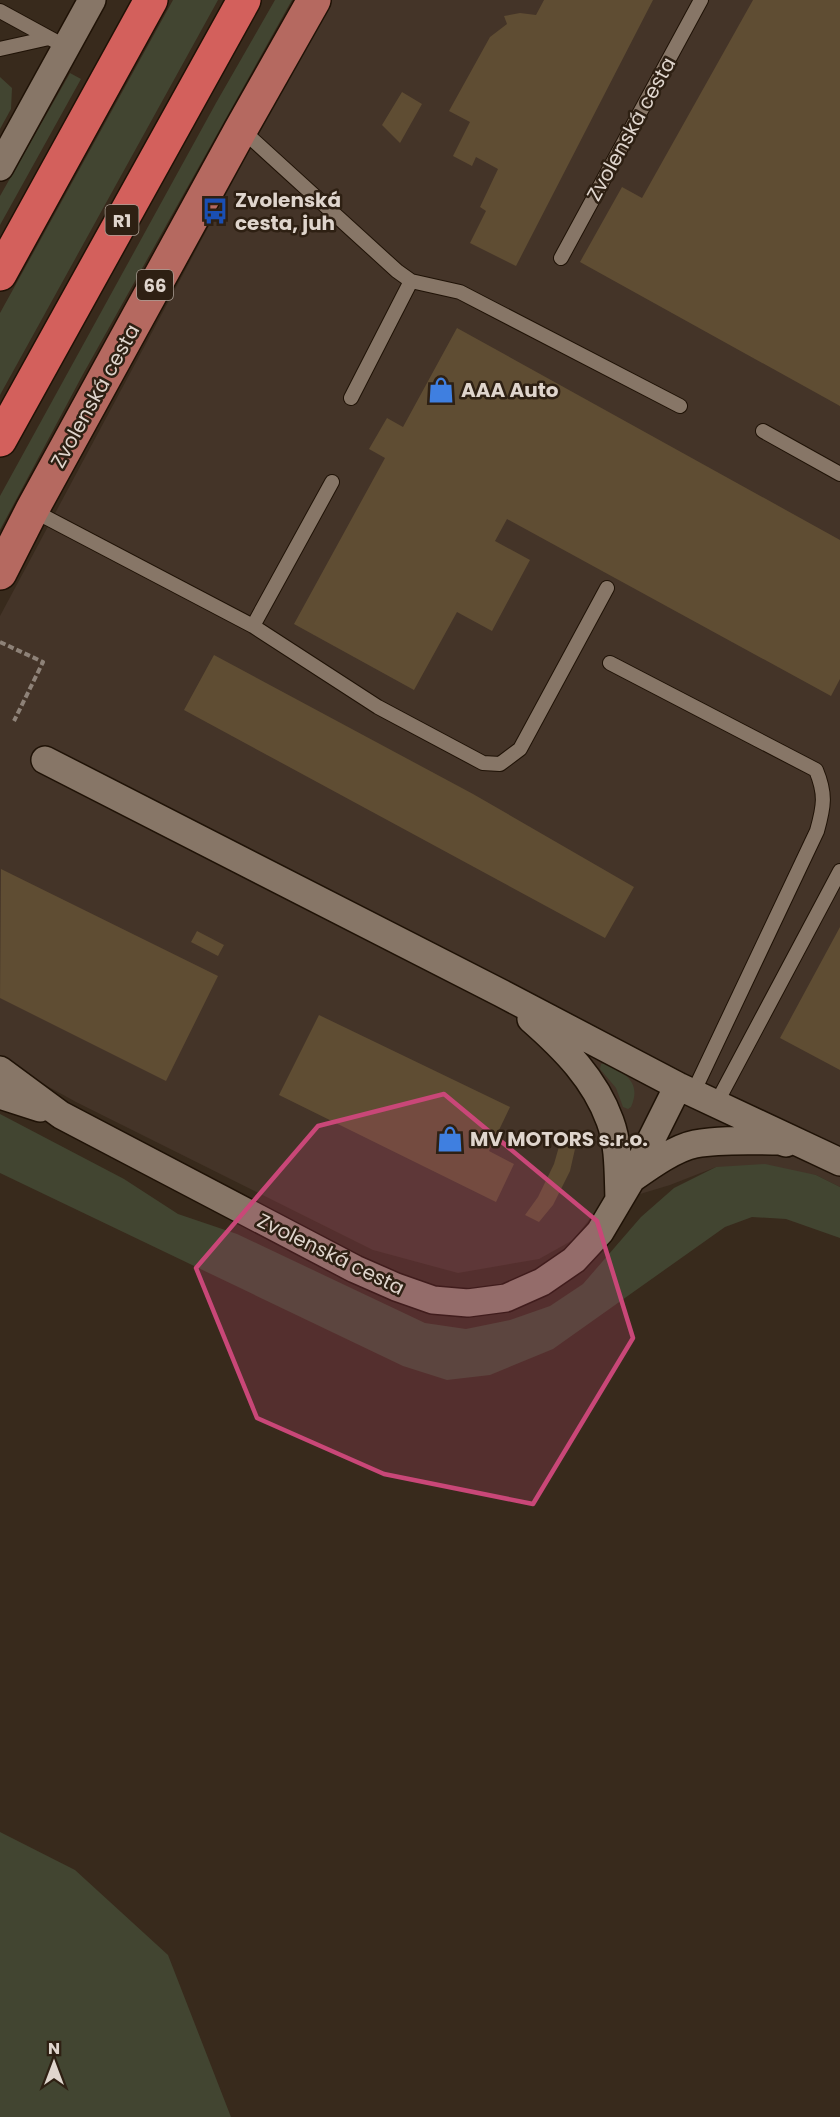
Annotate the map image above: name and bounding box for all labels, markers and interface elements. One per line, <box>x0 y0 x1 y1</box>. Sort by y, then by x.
street label: Zvolenská cesta <box>580 52 682 206</box>
place label: Zvolenská cesta, juh <box>235 186 341 237</box>
bus stop icon: Zvolenská cesta, juh <box>200 196 230 226</box>
road number: R1 <box>106 205 138 235</box>
road number: 66 <box>137 270 173 300</box>
street label: Zvolenská cesta <box>44 319 146 473</box>
shop icon: AAA Auto <box>426 375 456 405</box>
place label: AAA Auto <box>461 376 559 404</box>
shop icon: MV MOTORS s.r.o. <box>435 1124 465 1154</box>
place label: MV MOTORS s.r.o. <box>470 1125 648 1153</box>
street label: Zvolenská cesta <box>253 1206 409 1302</box>
north arrow <box>24 2033 84 2093</box>
text: N <box>48 2037 60 2060</box>

